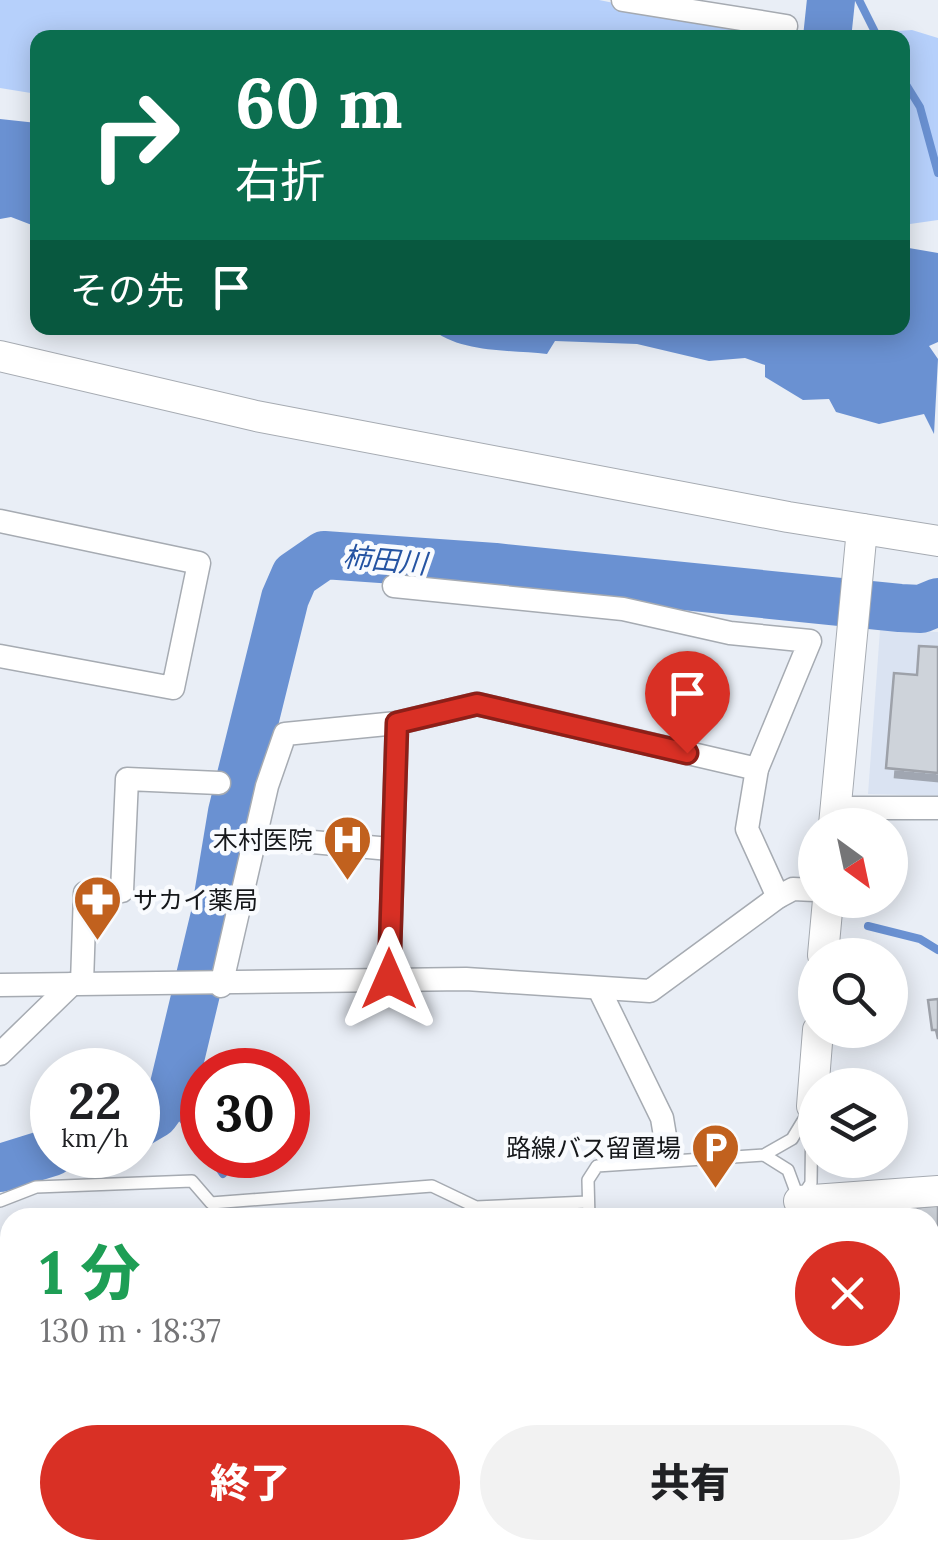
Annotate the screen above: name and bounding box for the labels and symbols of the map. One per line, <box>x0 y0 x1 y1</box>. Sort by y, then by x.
water label: 柿田川 <box>342 538 431 582</box>
pin <box>645 651 730 754</box>
north arrow <box>798 808 908 918</box>
hospital icon: 木村医院 <box>322 814 374 882</box>
place label: 木村医院 <box>213 824 313 856</box>
pharmacy icon: サカイ薬局 <box>72 874 124 942</box>
place label: サカイ薬局 <box>133 884 258 916</box>
position arrow <box>337 927 441 1031</box>
speed limit sign: 30 <box>180 1048 310 1178</box>
parking icon: 路線バス留置場 <box>690 1122 742 1190</box>
place label: 路線バス留置場 <box>506 1132 681 1164</box>

